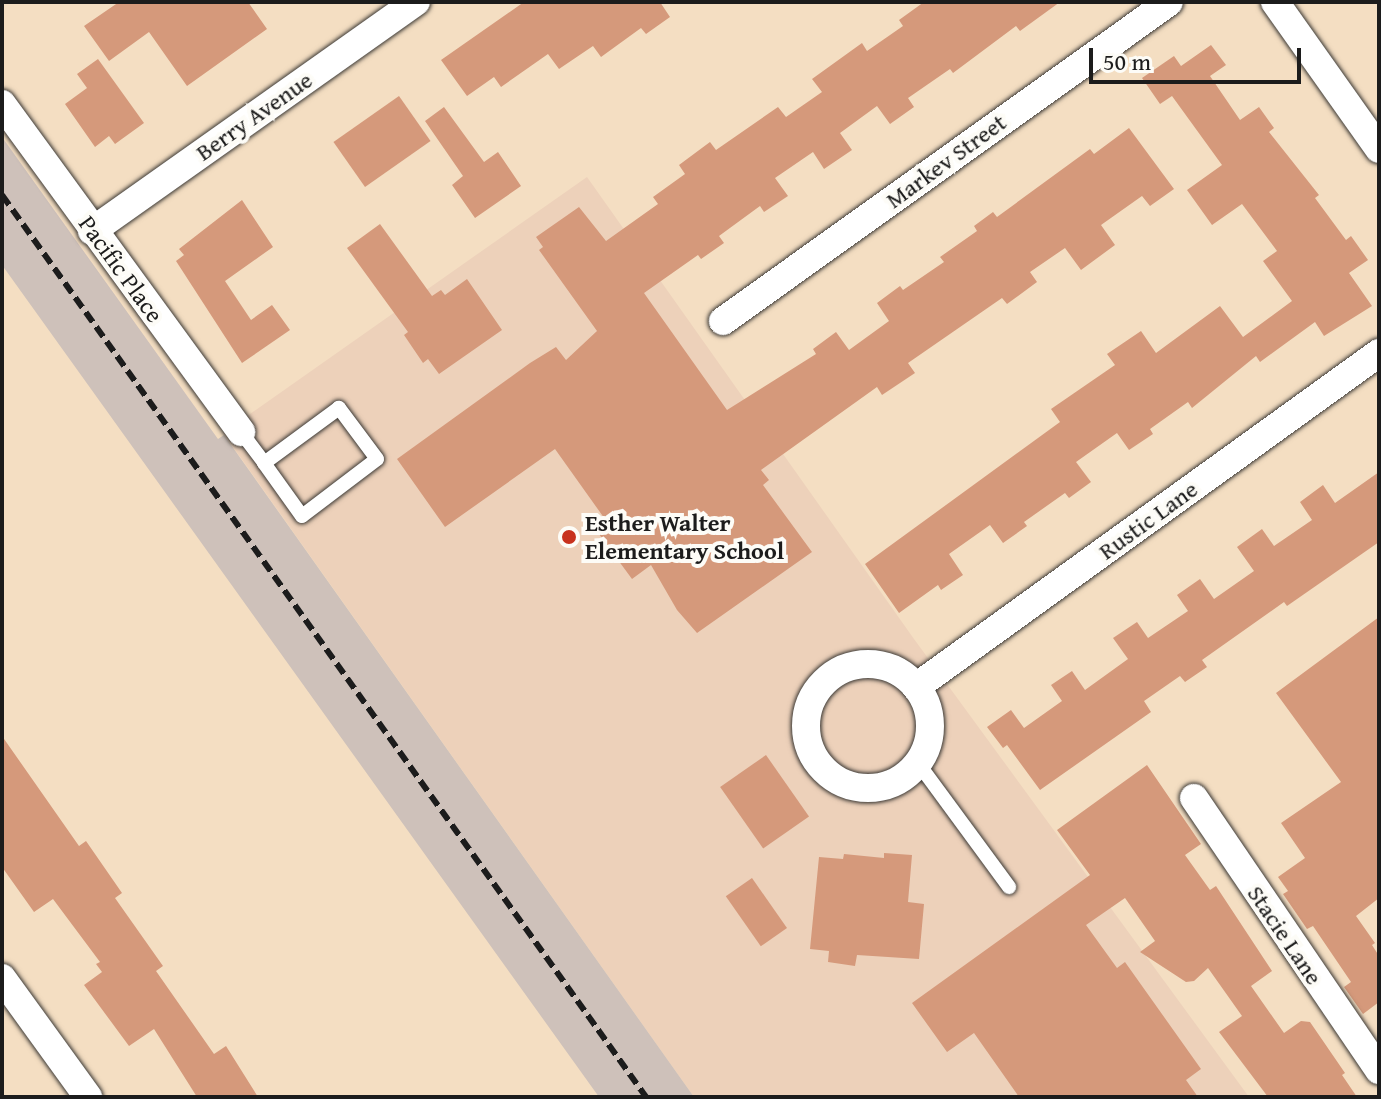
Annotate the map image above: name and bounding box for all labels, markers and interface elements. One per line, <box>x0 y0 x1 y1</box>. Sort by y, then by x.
scale bar <box>1093 32 1305 82</box>
text: 50 m <box>1103 44 1151 79</box>
street label: Berry Avenue <box>190 65 318 167</box>
street label: Markev Street <box>880 108 1012 214</box>
street label: Pacific Place <box>73 210 169 328</box>
street label: Rustic Lane <box>1093 474 1203 566</box>
place label: Esther Walter Elementary School <box>585 509 784 565</box>
marker: Esther Walter Elementary School <box>560 528 578 546</box>
street label: Stacie Lane <box>1241 880 1329 990</box>

